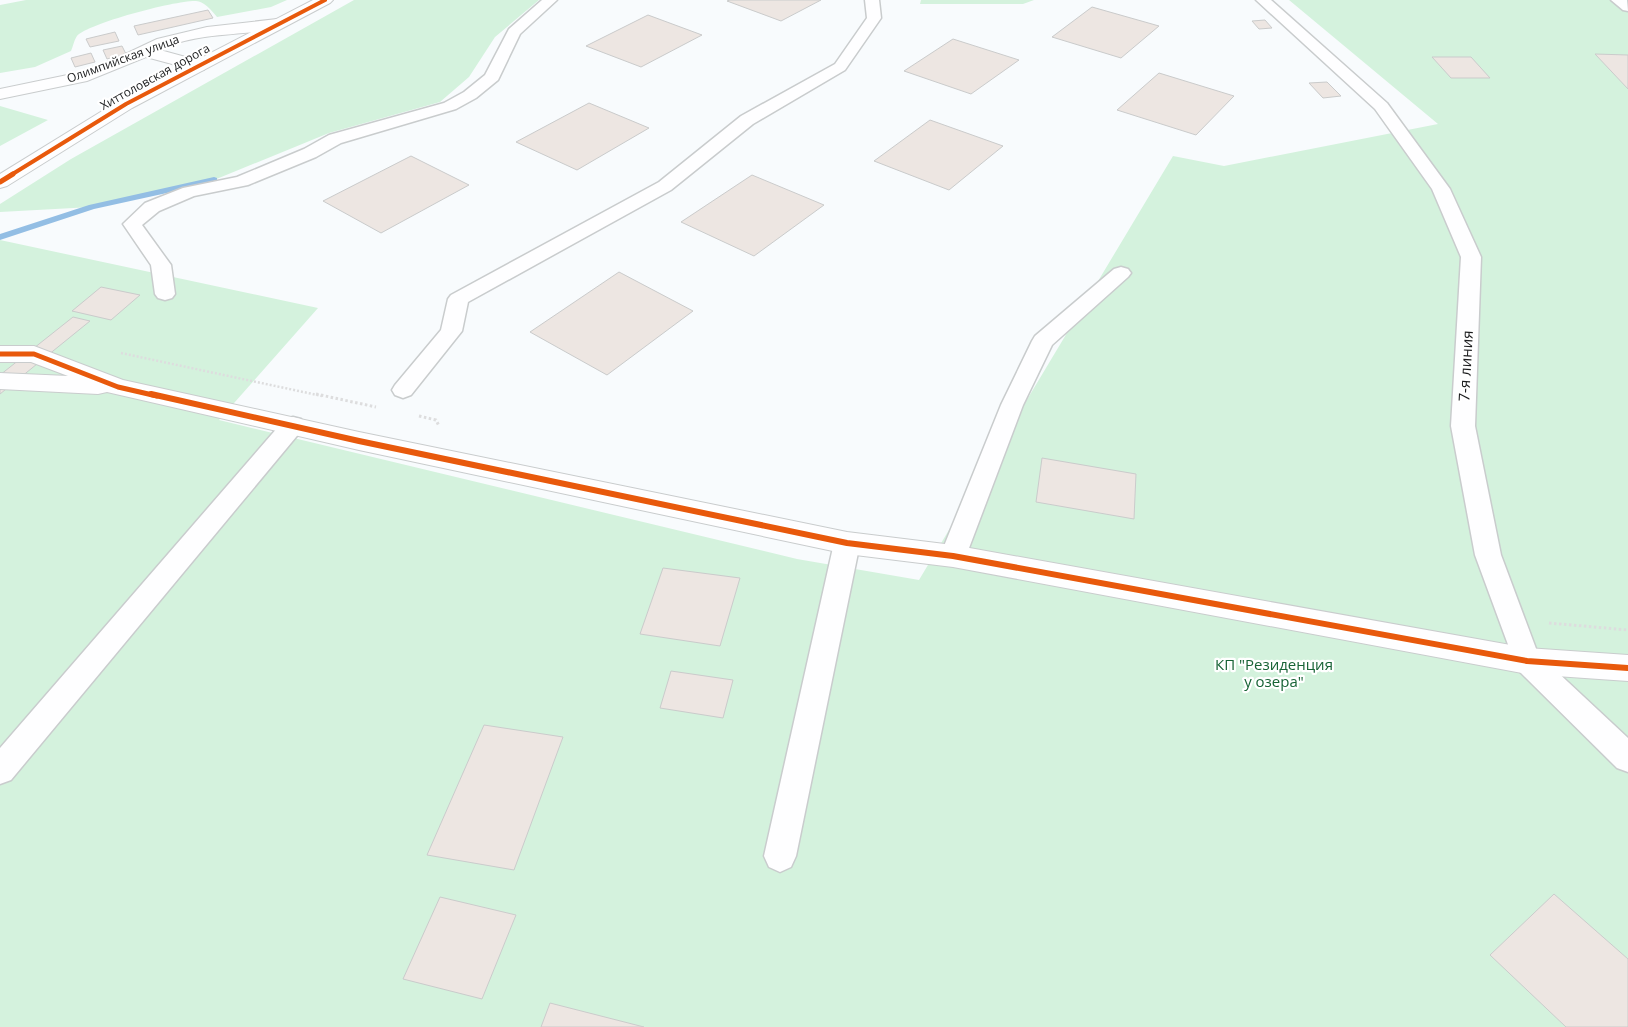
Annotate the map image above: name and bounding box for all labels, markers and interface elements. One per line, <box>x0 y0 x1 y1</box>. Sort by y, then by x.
street label: Олимпийская улица <box>64 30 181 87</box>
street label: Хиттоловская дорога <box>97 39 213 114</box>
street label: 7-я линия <box>1453 330 1477 402</box>
park label: КП "Резиденция у озера" <box>1215 654 1333 691</box>

